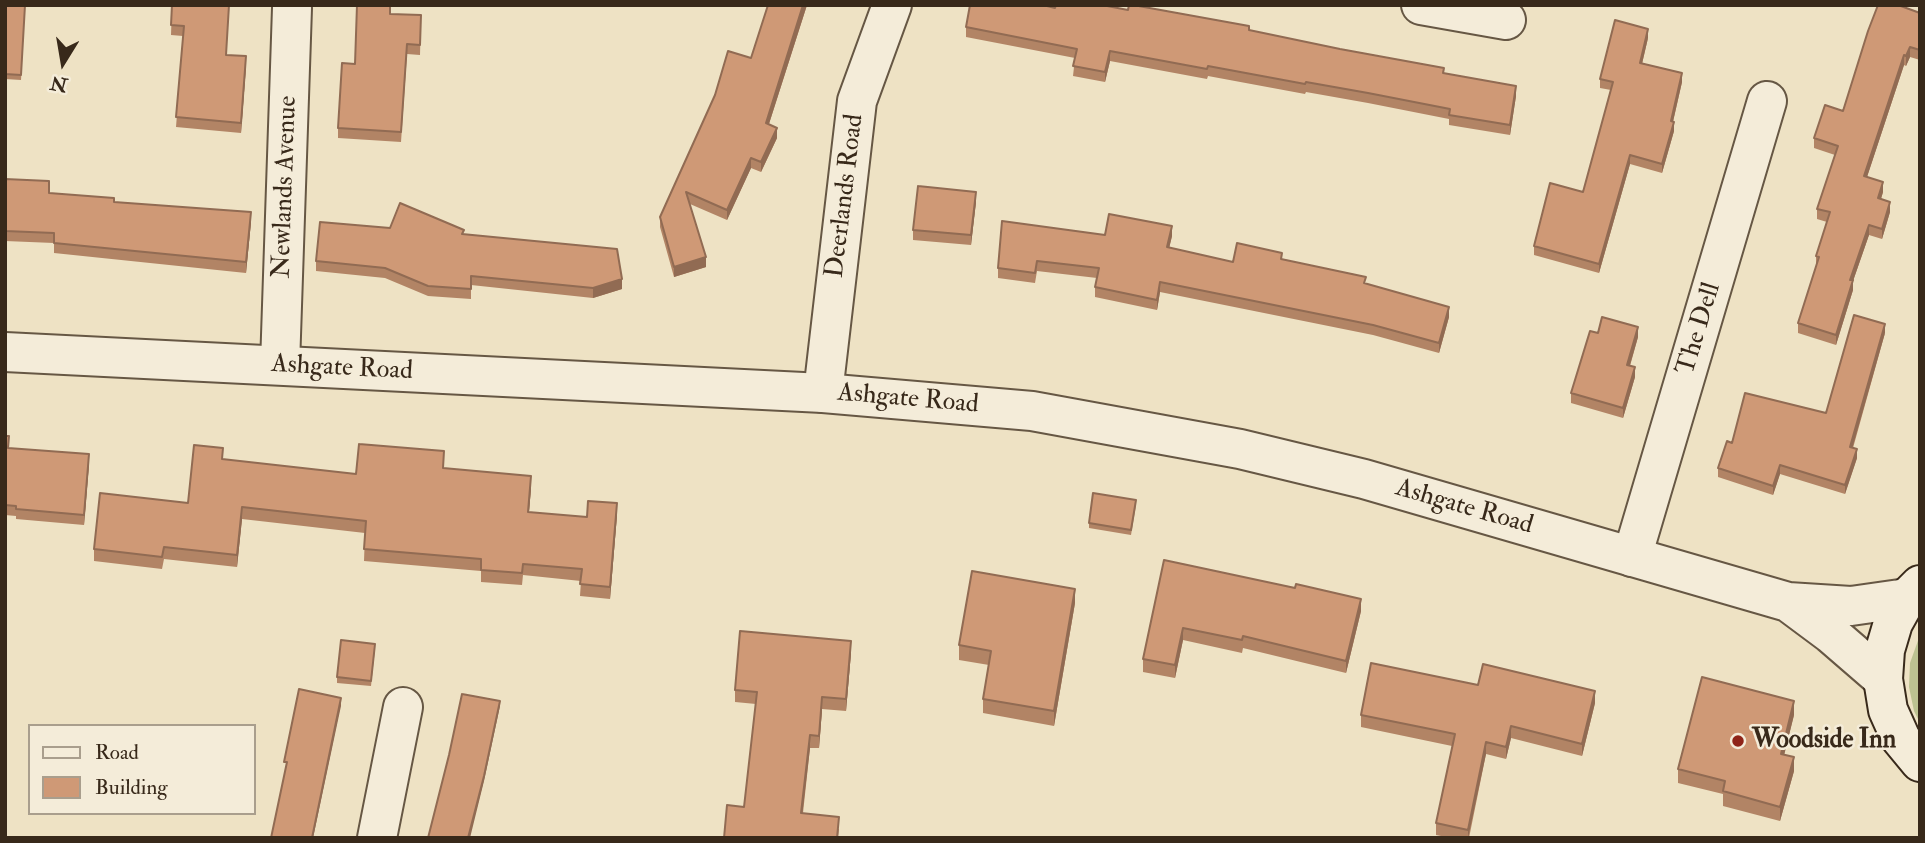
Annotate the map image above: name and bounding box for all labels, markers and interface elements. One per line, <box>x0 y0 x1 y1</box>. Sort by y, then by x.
north arrow <box>28 28 98 98</box>
text: N <box>48 70 70 97</box>
street label: Newlands Avenue <box>267 95 305 279</box>
street label: Deerlands Road <box>820 112 872 280</box>
street label: The Dell <box>1671 279 1729 379</box>
street label: Ashgate Road <box>270 350 414 388</box>
street label: Ashgate Road <box>836 378 980 422</box>
street label: Ashgate Road <box>1392 473 1536 543</box>
legend <box>28 724 256 815</box>
place label: Woodside Inn <box>1752 725 1896 757</box>
marker: Woodside Inn <box>1730 733 1746 749</box>
text: Road <box>95 739 139 766</box>
text: Building <box>95 774 168 801</box>

